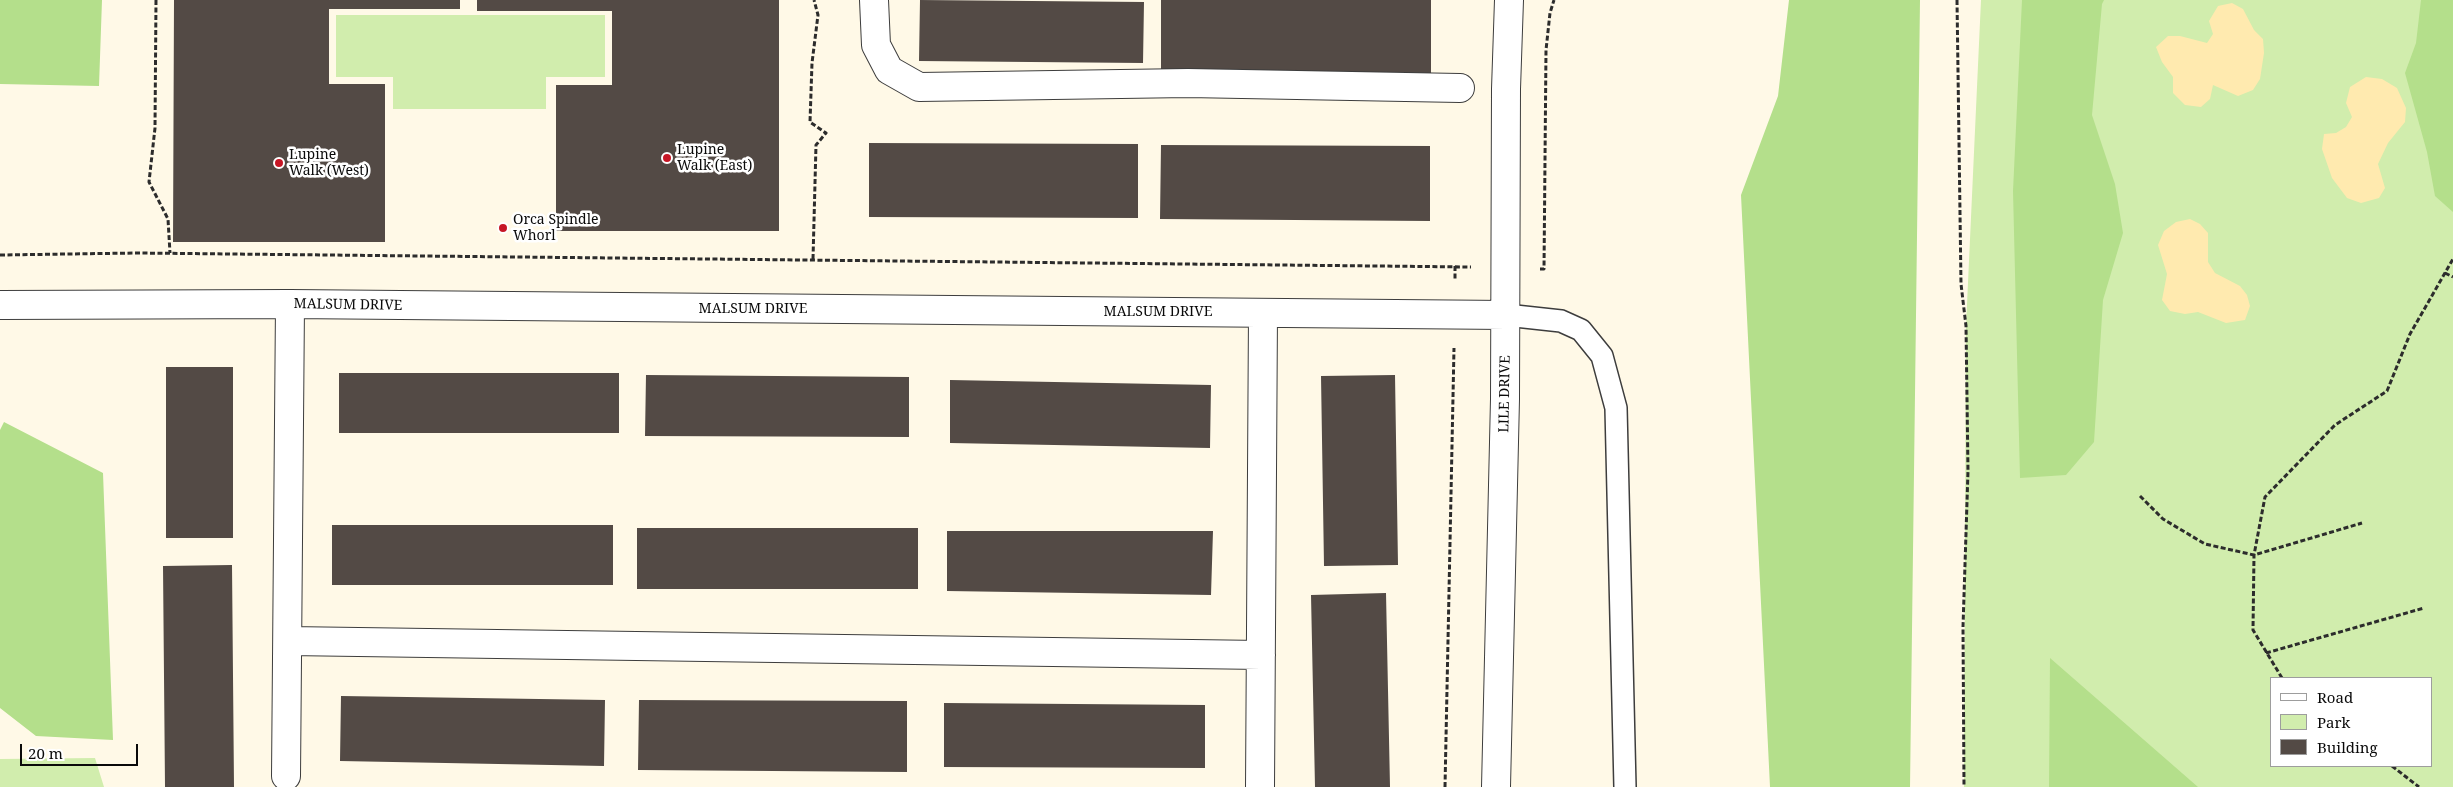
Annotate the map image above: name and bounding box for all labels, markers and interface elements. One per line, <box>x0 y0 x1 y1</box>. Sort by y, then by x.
place label: Lupine Walk (East) <box>677 142 752 174</box>
place label: Lupine Walk (West) <box>289 147 369 180</box>
marker: Lupine Walk (East) <box>661 152 673 164</box>
marker: Lupine Walk (West) <box>273 157 285 169</box>
place label: Orca Spindle Whorl <box>513 212 599 244</box>
marker: Orca Spindle Whorl <box>497 222 509 234</box>
street label: MALSUM DRIVE <box>293 296 403 314</box>
street label: MALSUM DRIVE <box>699 301 807 317</box>
street label: MALSUM DRIVE <box>1104 304 1212 320</box>
street label: LILE DRIVE <box>1496 355 1514 433</box>
legend <box>2270 677 2433 767</box>
text: Road <box>2317 687 2353 707</box>
text: Park <box>2317 712 2350 732</box>
scale bar <box>22 734 140 766</box>
text: Building <box>2317 737 2378 757</box>
text: 20 m <box>28 743 63 763</box>

